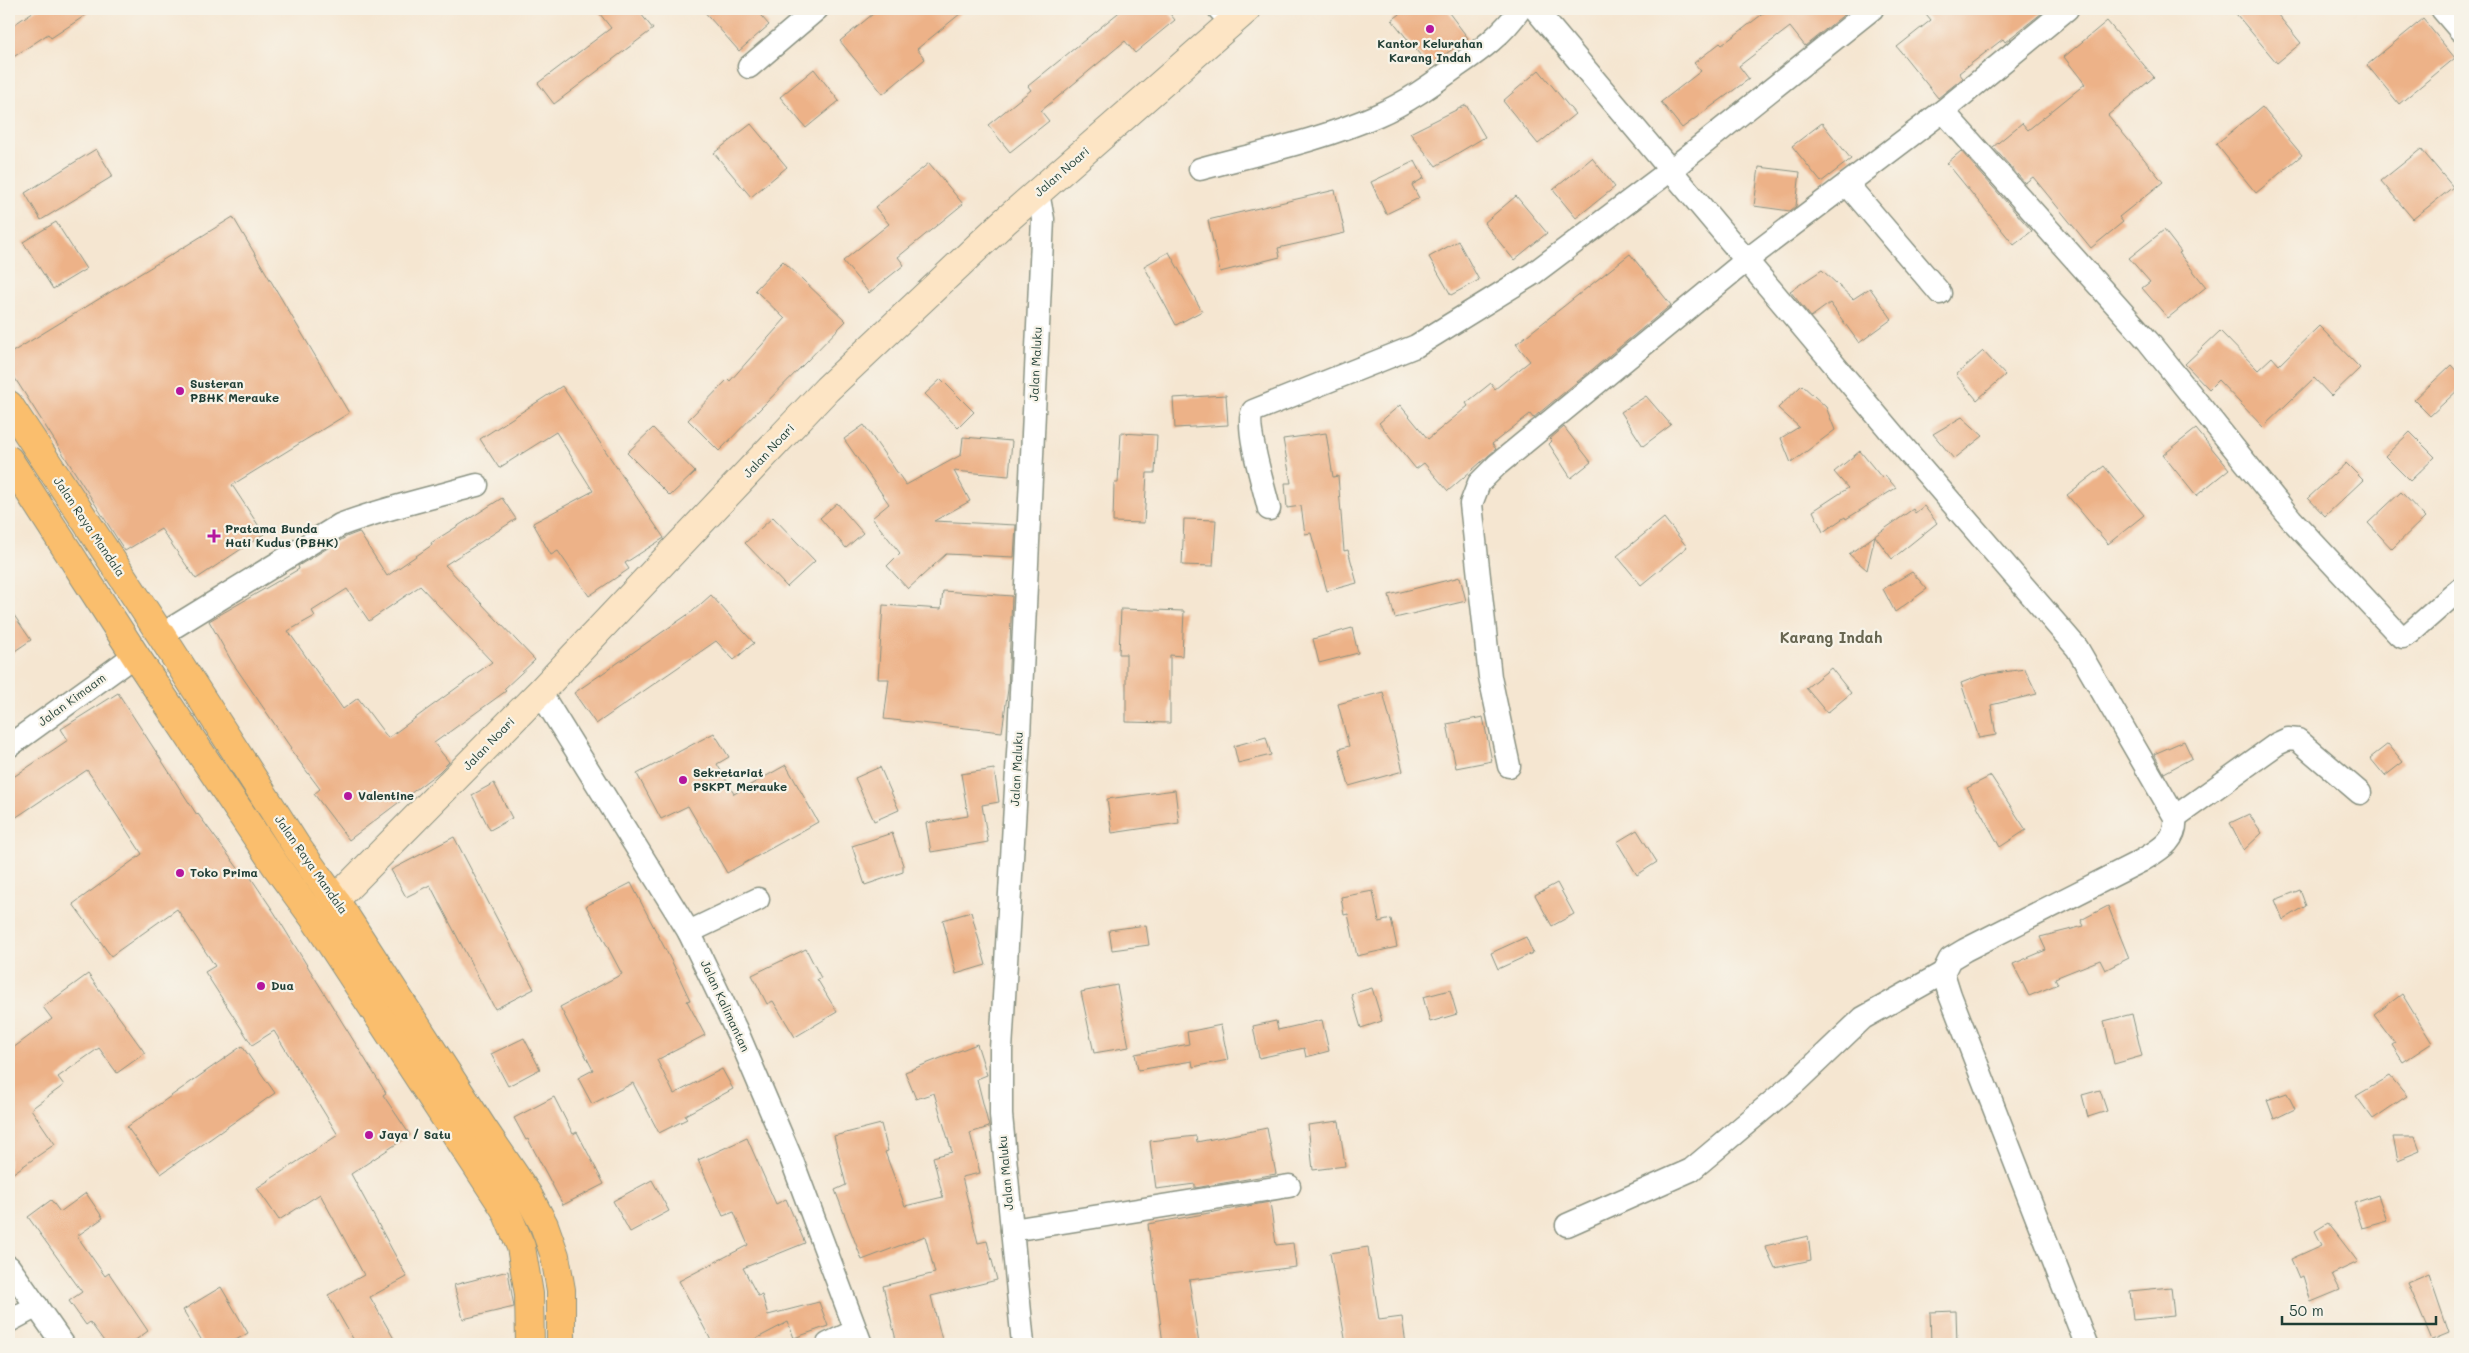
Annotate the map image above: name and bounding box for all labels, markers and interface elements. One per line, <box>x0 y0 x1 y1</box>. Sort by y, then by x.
marker: Kantor Kelurahan Karang Indah <box>1424 23 1436 35</box>
place label: Kantor Kelurahan Karang Indah <box>1377 35 1483 65</box>
street label: Jalan Noari <box>1030 143 1092 200</box>
street label: Jalan Maluku <box>1025 326 1045 402</box>
place label: Susteran PBHK Merauke <box>190 375 279 405</box>
marker: Susteran PBHK Merauke <box>174 385 186 397</box>
street label: Jalan Noari <box>739 420 797 481</box>
street label: Jalan Raya Mandala <box>50 473 129 579</box>
place label: Pratama Bunda Hati Kudus (PBHK) <box>225 520 338 550</box>
marker: Pratama Bunda Hati Kudus (PBHK) <box>207 529 221 543</box>
district label: Karang Indah <box>1780 627 1883 647</box>
street label: Jalan Kimaam <box>34 669 109 729</box>
street label: Jalan Noari <box>459 713 518 773</box>
street label: Jalan Maluku <box>1006 731 1026 807</box>
place label: Sekretariat PSKPT Merauke <box>693 764 787 794</box>
marker: Sekretariat PSKPT Merauke <box>677 774 689 786</box>
place label: Valentine <box>358 787 414 803</box>
marker: Valentine <box>342 790 354 802</box>
street label: Jalan Raya Mandala <box>272 812 352 917</box>
place label: Toko Prima <box>190 864 258 880</box>
marker: Toko Prima <box>174 867 186 879</box>
street label: Jalan Kalimantan <box>698 957 754 1054</box>
place label: Dua <box>271 977 294 993</box>
marker: Dua <box>255 980 267 992</box>
place label: Jaya / Satu <box>379 1126 451 1142</box>
marker: Jaya / Satu <box>363 1129 375 1141</box>
street label: Jalan Maluku <box>994 1135 1016 1211</box>
scale bar <box>2282 1293 2435 1325</box>
text: 50 m <box>2289 1300 2324 1320</box>

